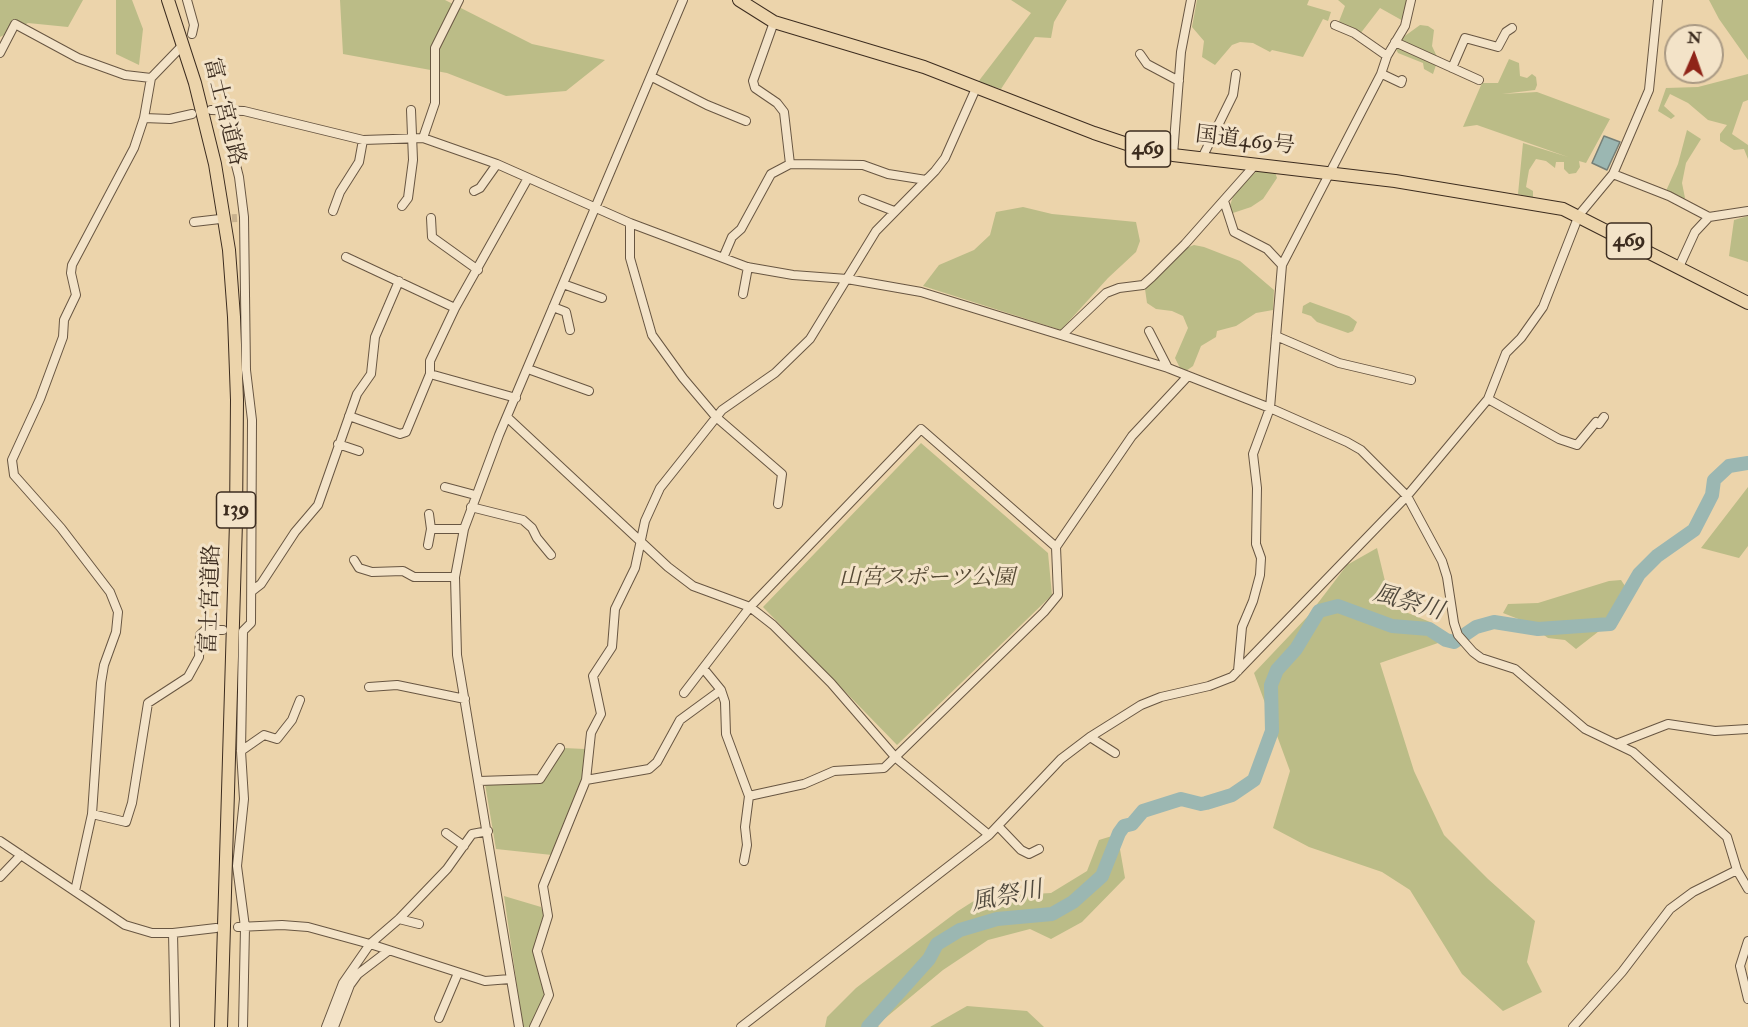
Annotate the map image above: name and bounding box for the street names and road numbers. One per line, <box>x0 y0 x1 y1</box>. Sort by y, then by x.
street label: 富士宮道路 <box>197 55 249 169</box>
street label: 国道469号 <box>1194 123 1296 161</box>
road number: 469 <box>1126 131 1170 167</box>
road number: 469 <box>1606 223 1652 259</box>
road number: 139 <box>216 492 256 528</box>
street label: 富士宮道路 <box>197 544 227 654</box>

